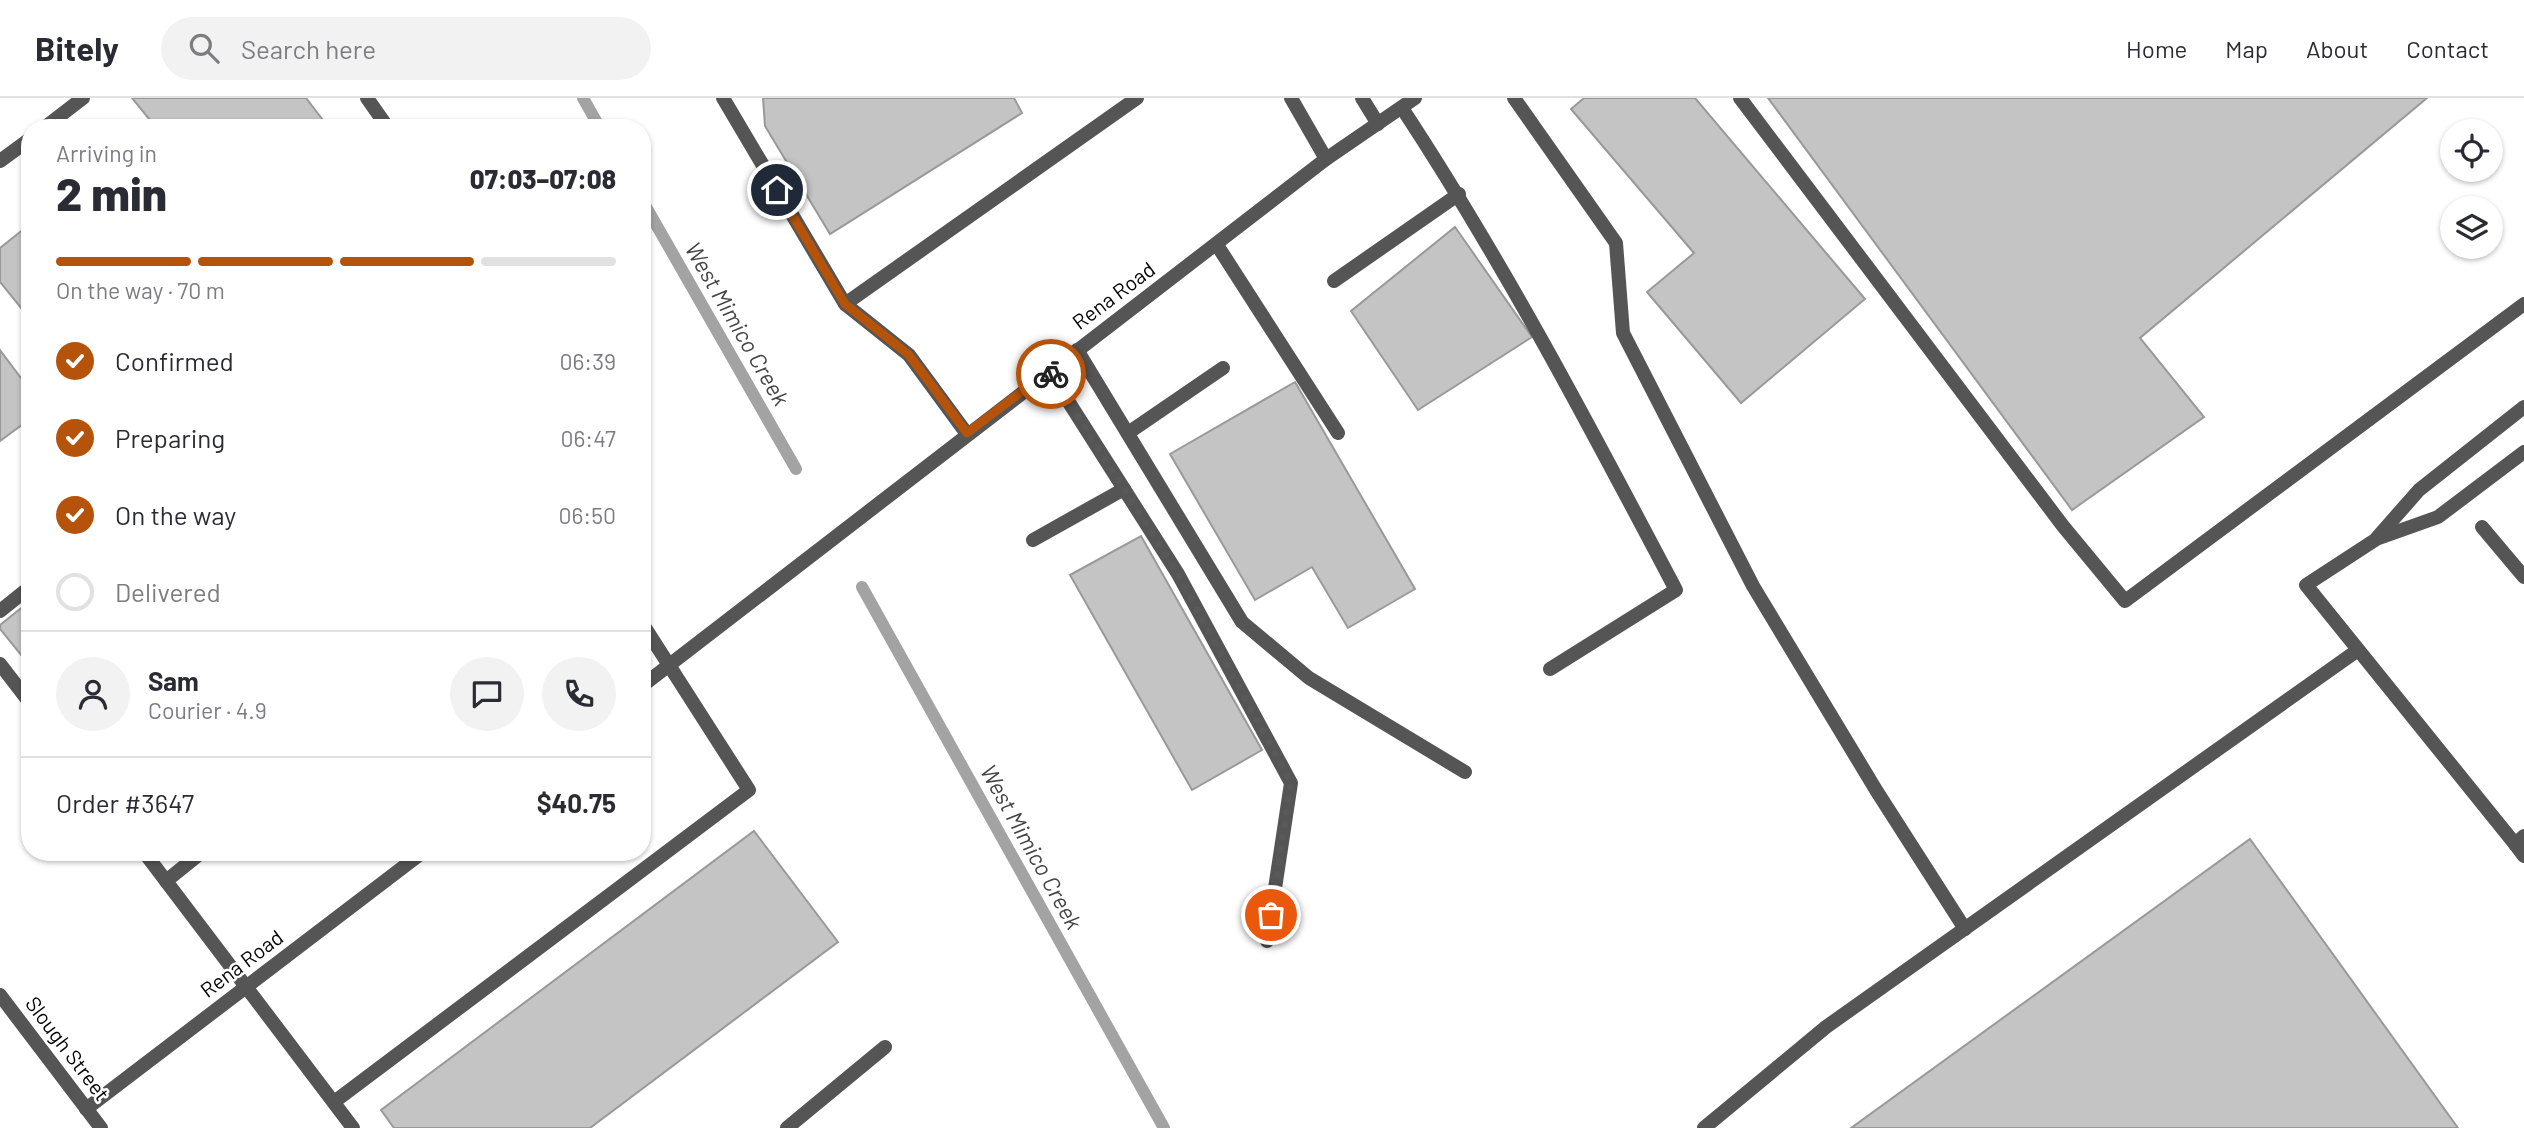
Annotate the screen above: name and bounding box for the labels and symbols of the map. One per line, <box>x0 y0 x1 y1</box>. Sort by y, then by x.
pin <box>747 160 807 220</box>
water label: West Mimico Creek <box>680 237 796 410</box>
street label: Rena Road <box>1067 256 1159 334</box>
courier <box>1016 339 1086 409</box>
water label: West Mimico Creek <box>975 759 1089 934</box>
pin <box>1241 885 1301 945</box>
street label: Rena Road <box>195 924 287 1002</box>
street label: Slough Street <box>21 991 115 1105</box>

